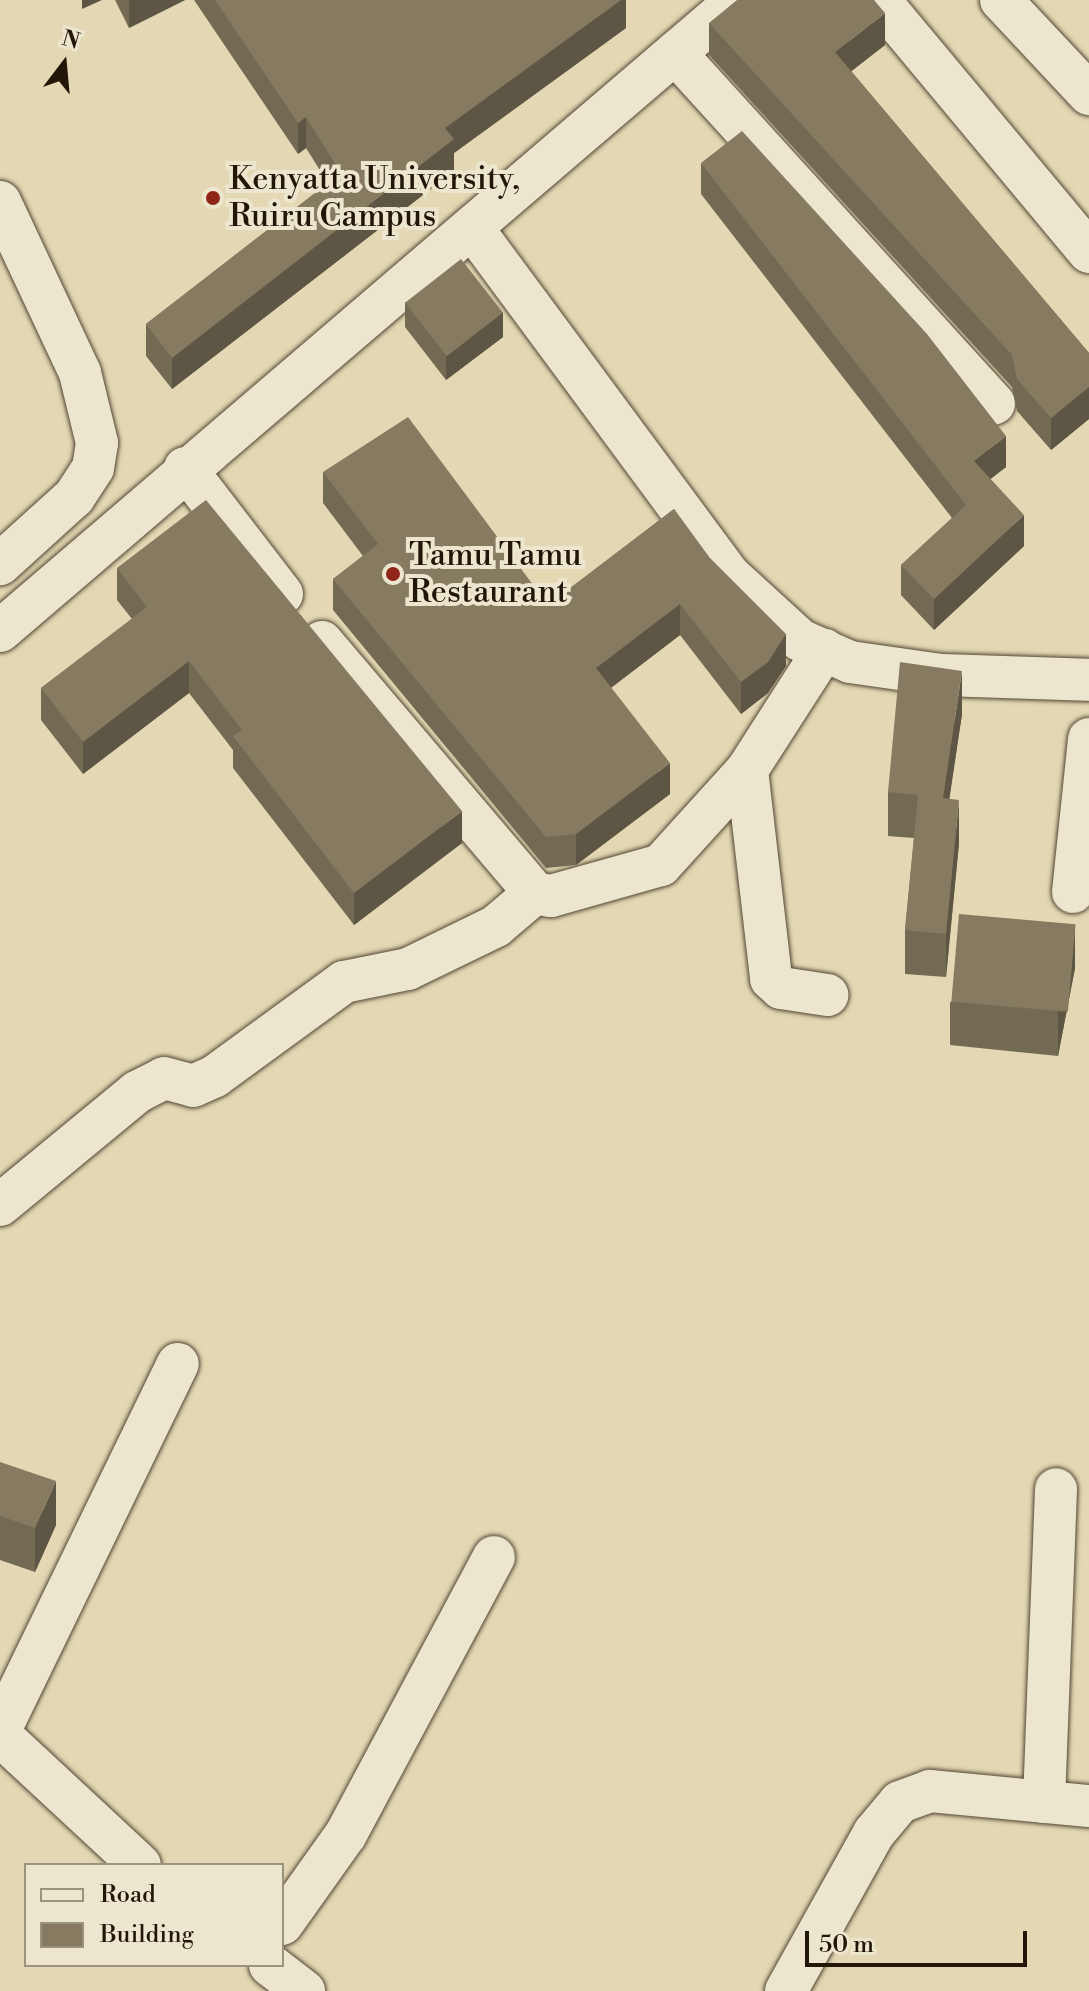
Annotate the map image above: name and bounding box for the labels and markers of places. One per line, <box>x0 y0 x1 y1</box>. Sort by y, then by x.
place label: Kenyatta University, Ruiru Campus <box>229 161 520 236</box>
marker: Kenyatta University, Ruiru Campus <box>204 189 222 207</box>
place label: Tamu Tamu Restaurant <box>409 537 582 612</box>
marker: Tamu Tamu Restaurant <box>384 565 402 583</box>

